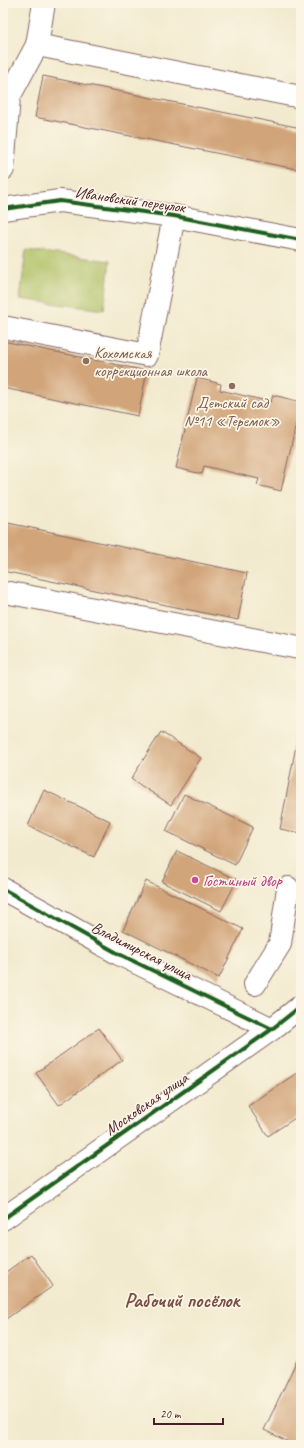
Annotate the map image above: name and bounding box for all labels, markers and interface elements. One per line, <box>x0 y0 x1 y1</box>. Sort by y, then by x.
street label: Ивановский переулок <box>74 182 188 218</box>
place label: Кохомская коррекционная школа <box>94 343 209 381</box>
marker: Кохомская коррекционная школа <box>81 356 91 366</box>
marker: Детский сад №11 «Теремок» <box>227 381 237 391</box>
place label: Детский сад №11 «Теремок» <box>184 393 280 431</box>
place label: Гостиный двор <box>203 871 283 891</box>
marker: Гостиный двор <box>190 875 200 885</box>
street label: Владимирская улица <box>88 917 196 985</box>
street label: Московская улица <box>101 1067 193 1140</box>
district label: Рабочий посёлок <box>124 1288 241 1313</box>
scale bar <box>154 1400 223 1426</box>
text: 20 m <box>160 1406 182 1422</box>

